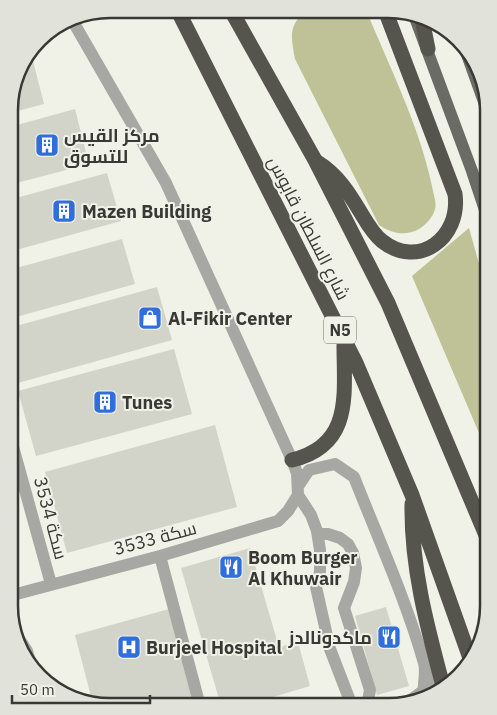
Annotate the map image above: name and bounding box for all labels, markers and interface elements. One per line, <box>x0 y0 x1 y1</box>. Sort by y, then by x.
place label: مركز القيس للتسوق <box>64 124 160 168</box>
building icon: مركز القيس للتسوق <box>34 132 60 158</box>
street label: شارع السلطان قابوس <box>262 152 355 304</box>
building icon: Mazen Building <box>51 198 77 224</box>
place label: Mazen Building <box>82 200 211 223</box>
shop icon: Al-Fikir Center <box>137 305 163 331</box>
place label: Al-Fikir Center <box>168 307 292 330</box>
road number: N5 <box>324 316 356 344</box>
building icon: Tunes <box>92 389 118 415</box>
place label: Tunes <box>122 391 172 414</box>
street label: سكة 3534 <box>29 474 73 562</box>
street label: سكة 3533 <box>111 516 199 560</box>
place label: Boom Burger Al Khuwair <box>248 546 358 590</box>
restaurant icon: Boom Burger Al Khuwair <box>218 554 244 580</box>
restaurant icon: ماكدونالدز <box>376 624 402 650</box>
place label: ماكدونالدز <box>288 626 372 649</box>
hospital icon: Burjeel Hospital <box>116 634 142 660</box>
place label: Burjeel Hospital <box>146 636 283 659</box>
scale bar <box>12 672 150 704</box>
text: 50 m <box>20 680 55 699</box>

